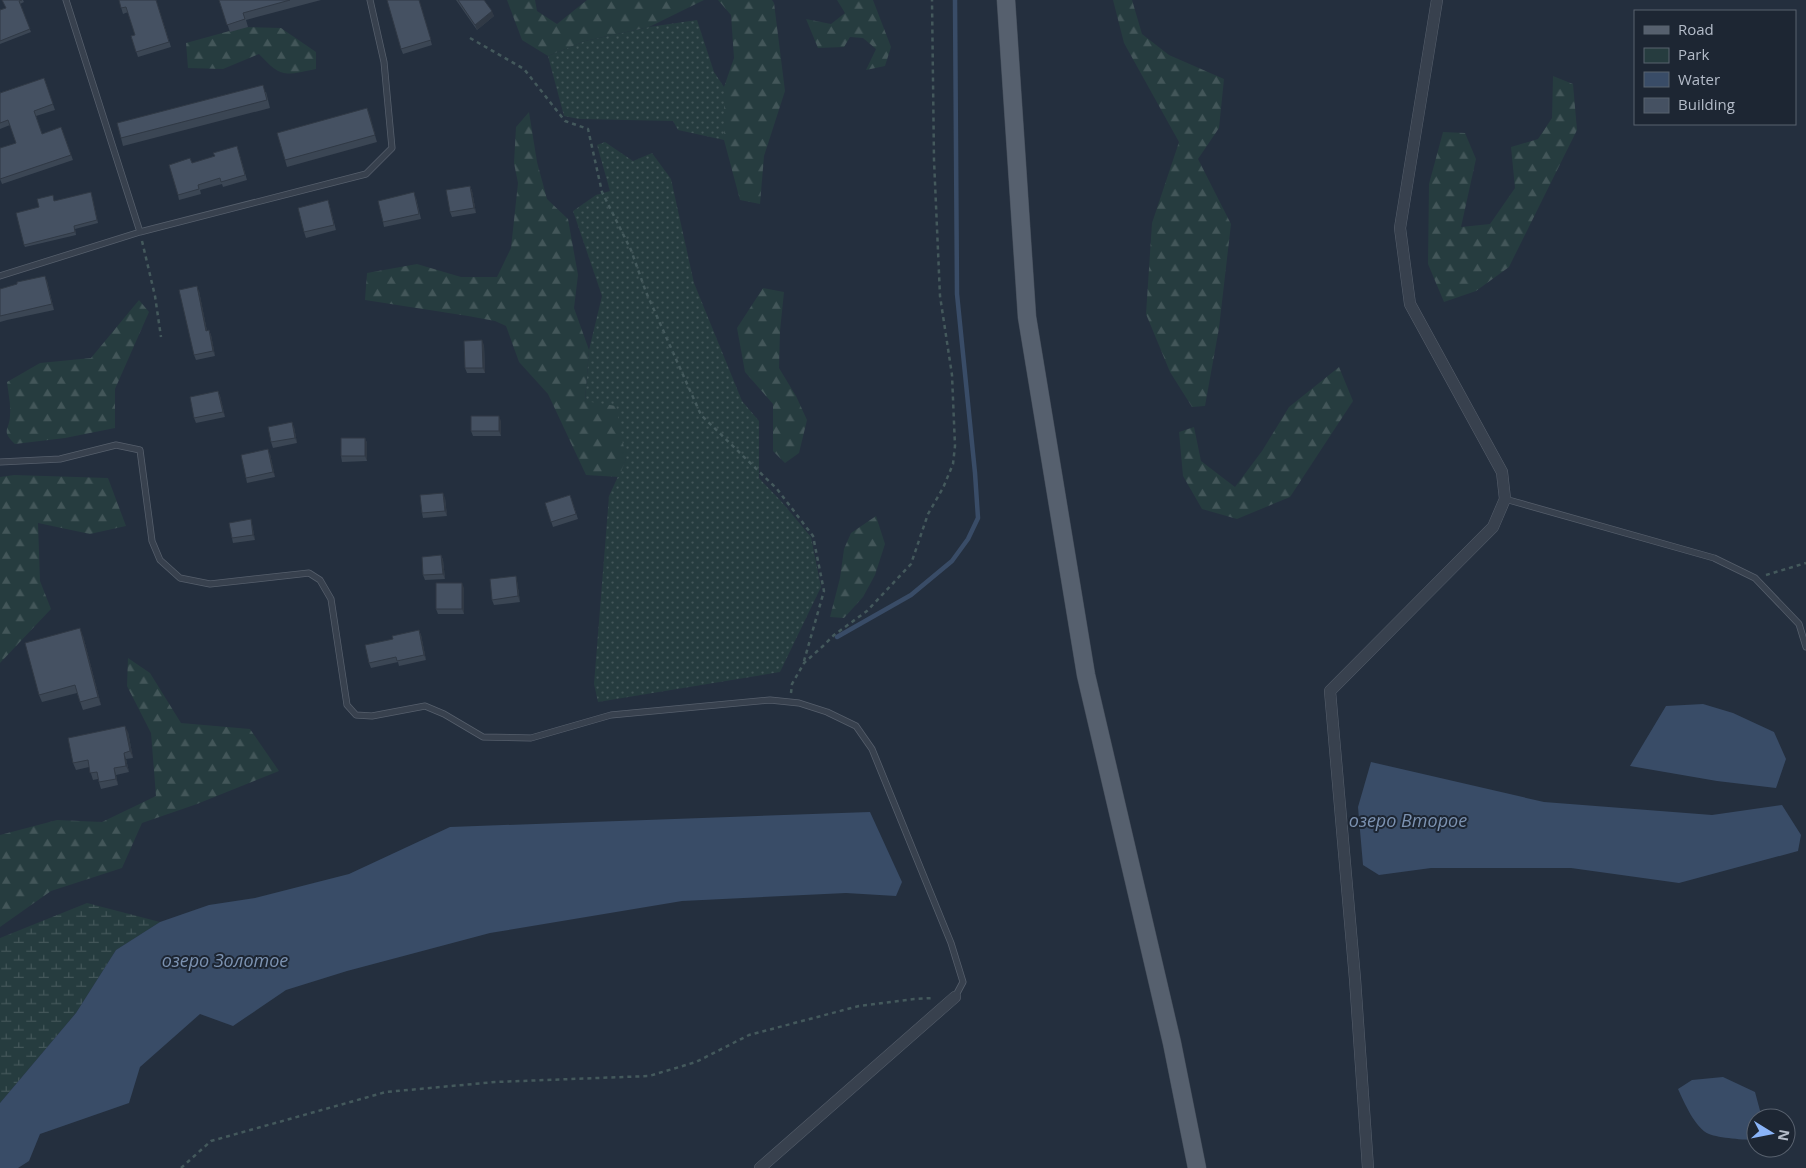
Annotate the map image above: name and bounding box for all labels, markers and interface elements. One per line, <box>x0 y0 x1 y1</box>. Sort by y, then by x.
legend <box>1634 10 1796 125</box>
text: Road <box>1678 19 1714 39</box>
text: Park <box>1678 44 1709 64</box>
text: Water <box>1678 69 1720 89</box>
text: Building <box>1678 94 1735 114</box>
water label: озеро Второе <box>1349 808 1467 832</box>
water label: озеро Золотое <box>162 948 288 972</box>
north arrow <box>1746 1108 1796 1158</box>
text: N <box>1774 1128 1795 1143</box>

